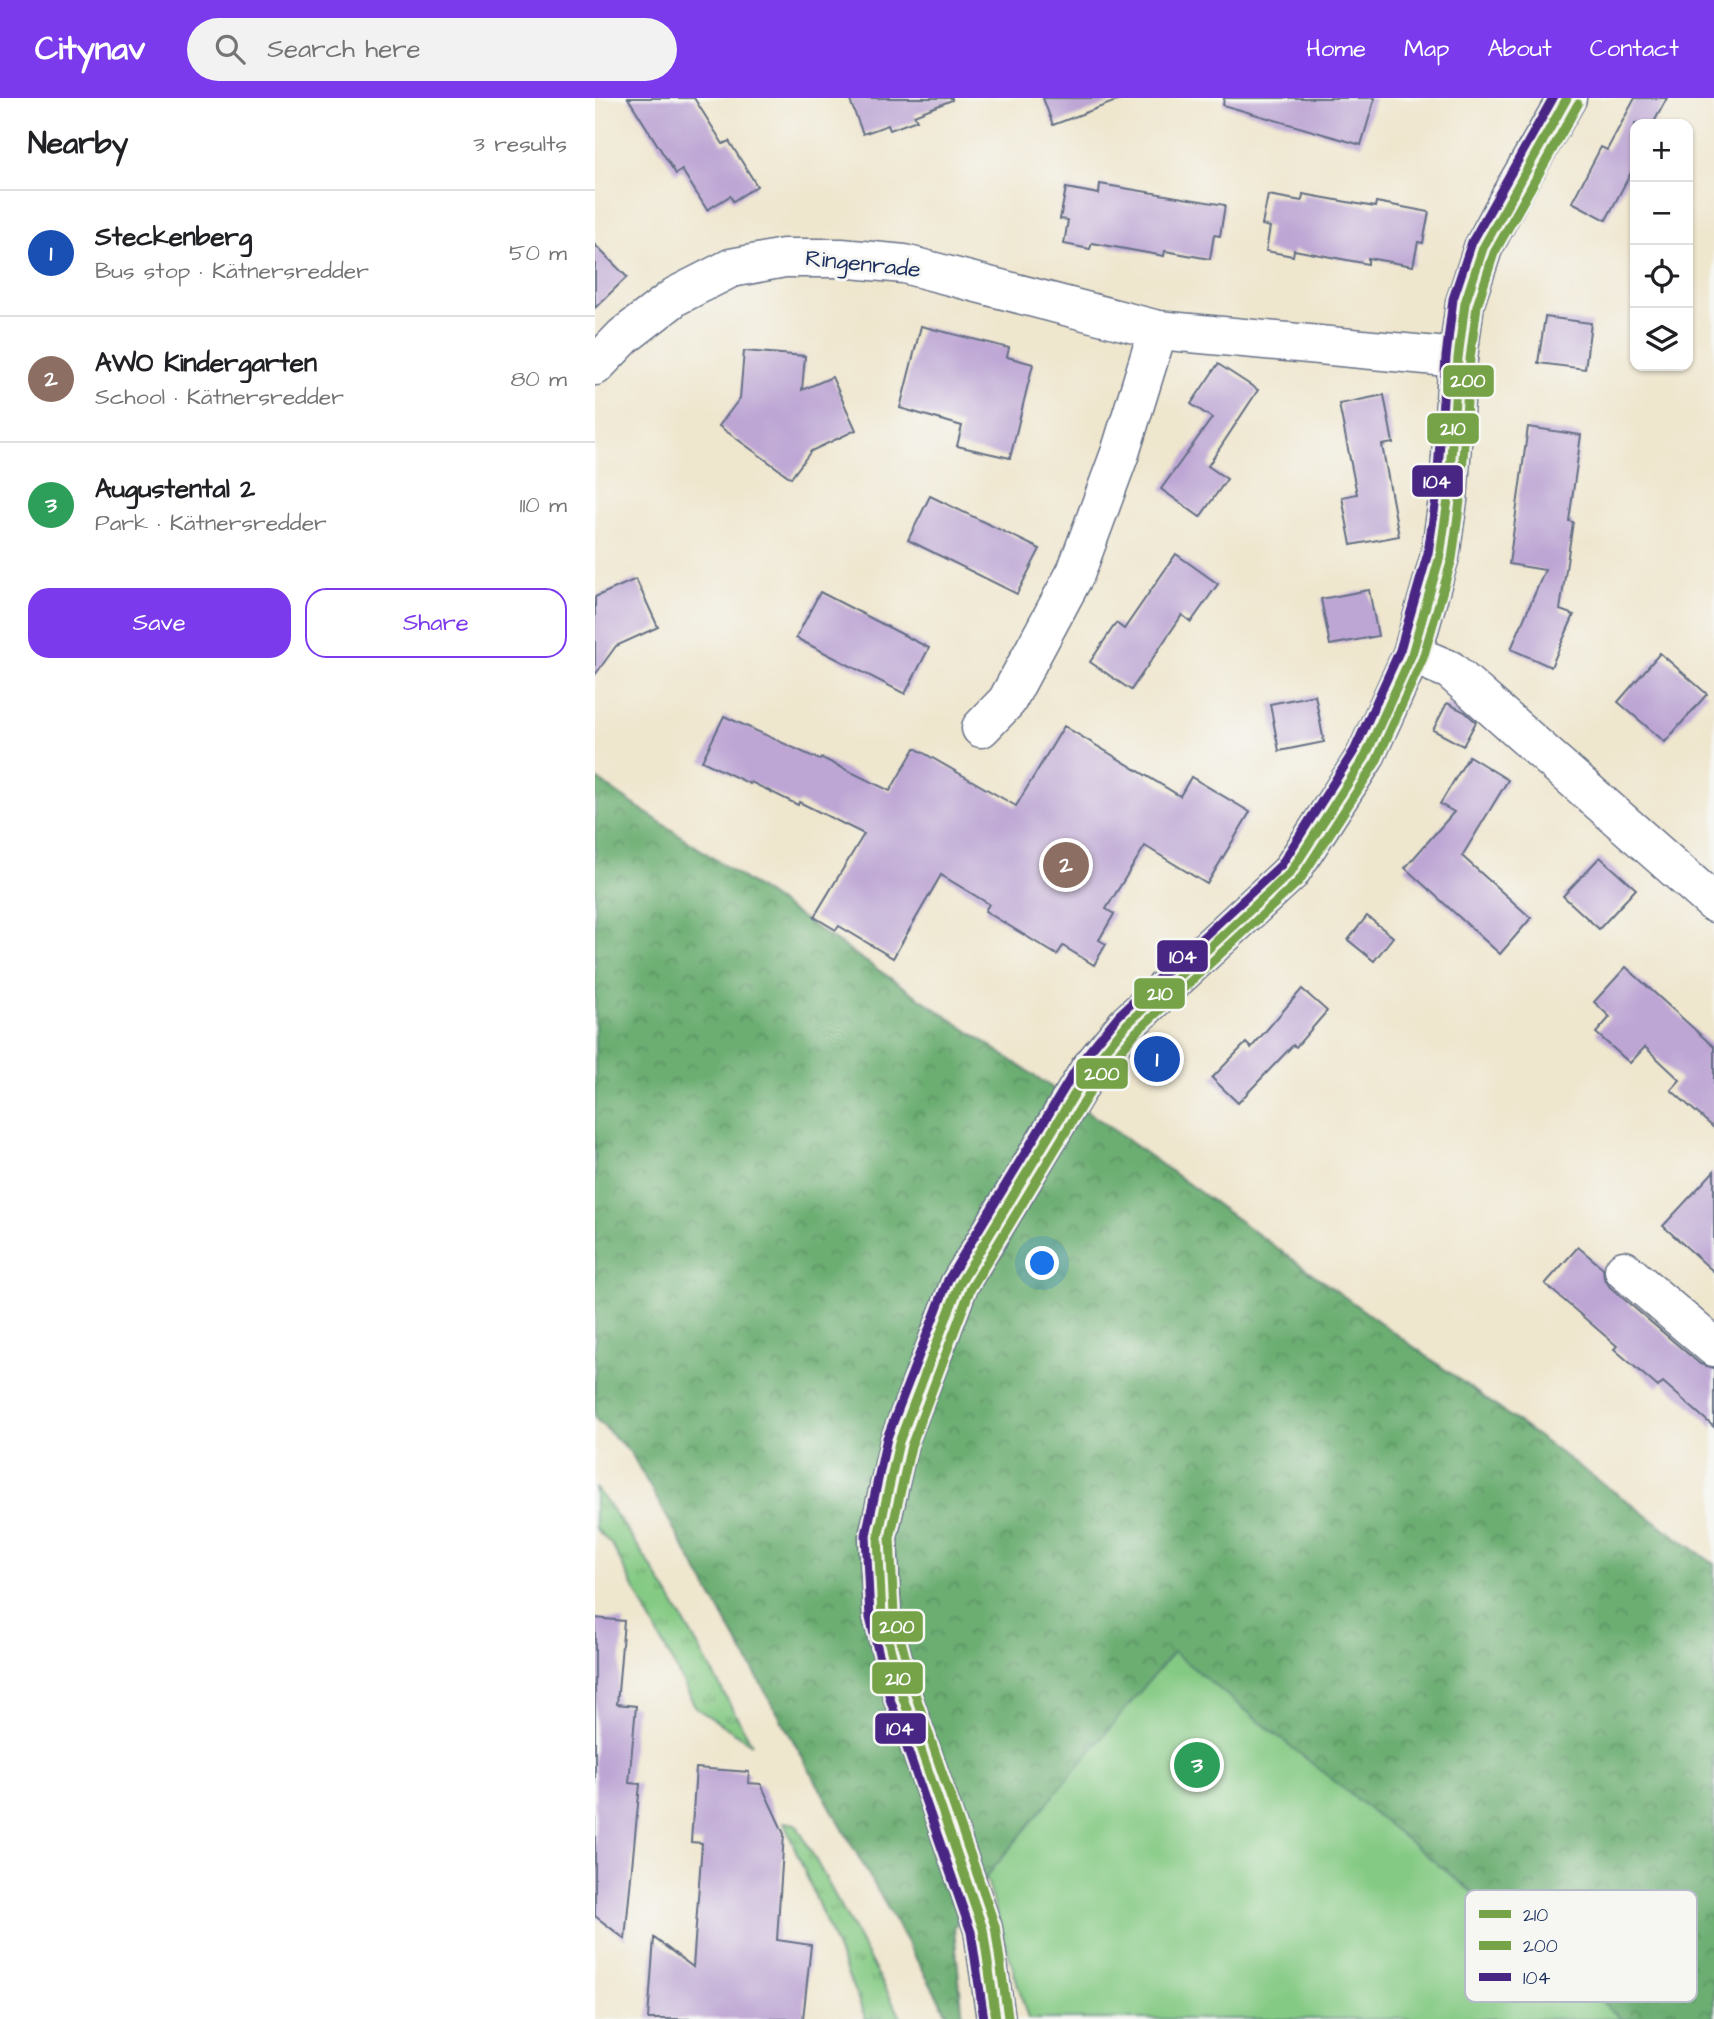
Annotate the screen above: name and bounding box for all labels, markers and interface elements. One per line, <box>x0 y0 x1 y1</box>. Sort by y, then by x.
search box <box>187 18 677 81</box>
text: Citynav <box>35 26 145 72</box>
icon: search <box>211 30 249 68</box>
text: Search here <box>267 31 421 67</box>
text: Home <box>1306 32 1366 66</box>
text: Map <box>1404 32 1449 66</box>
text: About <box>1487 32 1552 66</box>
text: Contact <box>1590 32 1679 66</box>
map controls <box>1630 119 1693 371</box>
button: + <box>1630 119 1693 182</box>
text: Nearby <box>28 123 128 165</box>
text: 3 results <box>473 128 567 160</box>
button: − <box>1630 182 1693 245</box>
text: Steckenberg <box>95 219 252 255</box>
text: 1 <box>50 237 52 269</box>
text: 50 m <box>509 237 567 269</box>
street label: Ringenrade <box>804 242 922 287</box>
button: locate <box>1630 245 1693 308</box>
text: Bus stop · Kätnersredder <box>95 255 369 287</box>
button: layers <box>1630 308 1693 371</box>
text: AWO Kindergarten <box>95 345 317 381</box>
text: 2 <box>44 363 58 395</box>
text: 80 m <box>510 363 567 395</box>
line badge: 200 <box>1442 364 1495 398</box>
text: 200 <box>1450 368 1485 395</box>
text: School · Kätnersredder <box>95 381 344 413</box>
line badge: 210 <box>1426 412 1480 445</box>
text: 210 <box>1439 416 1466 443</box>
line badge: 104 <box>1411 464 1464 498</box>
text: 104 <box>1423 469 1451 496</box>
text: Augustental 2 <box>95 471 255 507</box>
text: 3 <box>45 489 57 521</box>
text: 110 m <box>519 489 567 521</box>
text: Park · Kätnersredder <box>95 507 327 539</box>
button: Save <box>28 588 291 658</box>
button: Share <box>305 588 567 658</box>
pin: 2 <box>1043 839 1089 891</box>
line badge: 104 <box>1156 939 1209 973</box>
text: 104 <box>1169 944 1197 971</box>
line badge: 210 <box>1133 977 1186 1010</box>
text: 210 <box>1146 981 1173 1008</box>
pin: 1 <box>1134 1033 1180 1085</box>
line badge: 200 <box>1075 1057 1129 1090</box>
text: 200 <box>1084 1061 1119 1088</box>
your location <box>1025 1246 1059 1280</box>
line badge: 200 <box>871 1610 924 1643</box>
text: 200 <box>879 1614 914 1641</box>
line badge: 210 <box>871 1661 924 1695</box>
text: 210 <box>884 1666 911 1693</box>
line badge: 104 <box>874 1712 927 1745</box>
text: 104 <box>886 1716 914 1743</box>
pin: 3 <box>1174 1739 1220 1791</box>
legend <box>1465 1890 1697 2002</box>
text: 210 <box>1523 1902 1548 1929</box>
text: 200 <box>1523 1933 1558 1960</box>
text: 104 <box>1523 1965 1550 1992</box>

